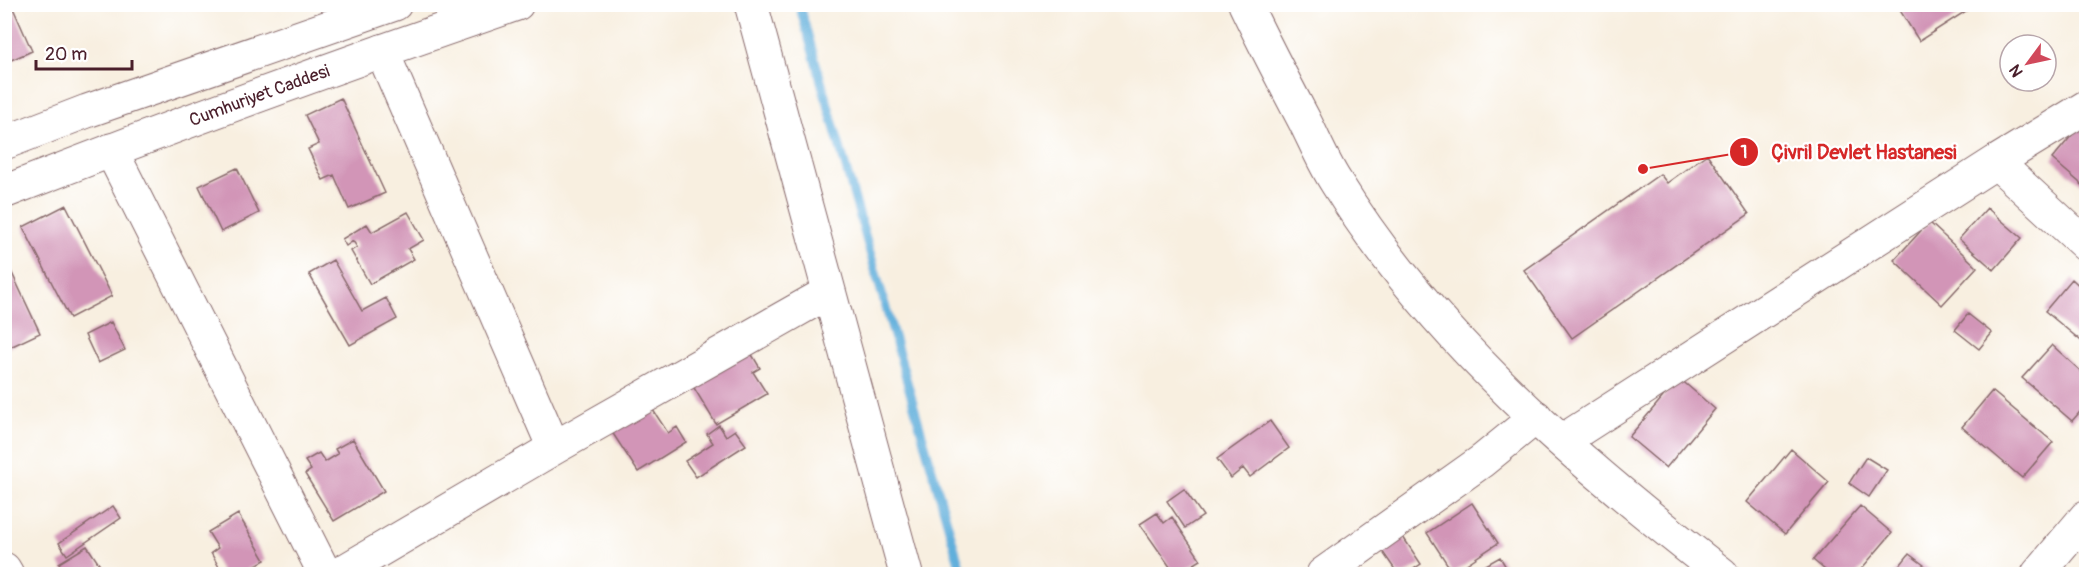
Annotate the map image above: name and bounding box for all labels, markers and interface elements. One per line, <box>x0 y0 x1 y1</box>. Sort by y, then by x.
scale bar <box>36 33 132 71</box>
north arrow <box>1998 33 2058 93</box>
text: 20 m <box>45 43 87 66</box>
street label: Cumhuriyet Caddesi <box>186 60 333 132</box>
text: N <box>2005 60 2028 81</box>
callout: Çivril Devlet Hastanesi <box>1729 133 1968 171</box>
text: Çivril Devlet Hastanesi <box>1771 140 1957 165</box>
text: 1 <box>1740 141 1748 164</box>

